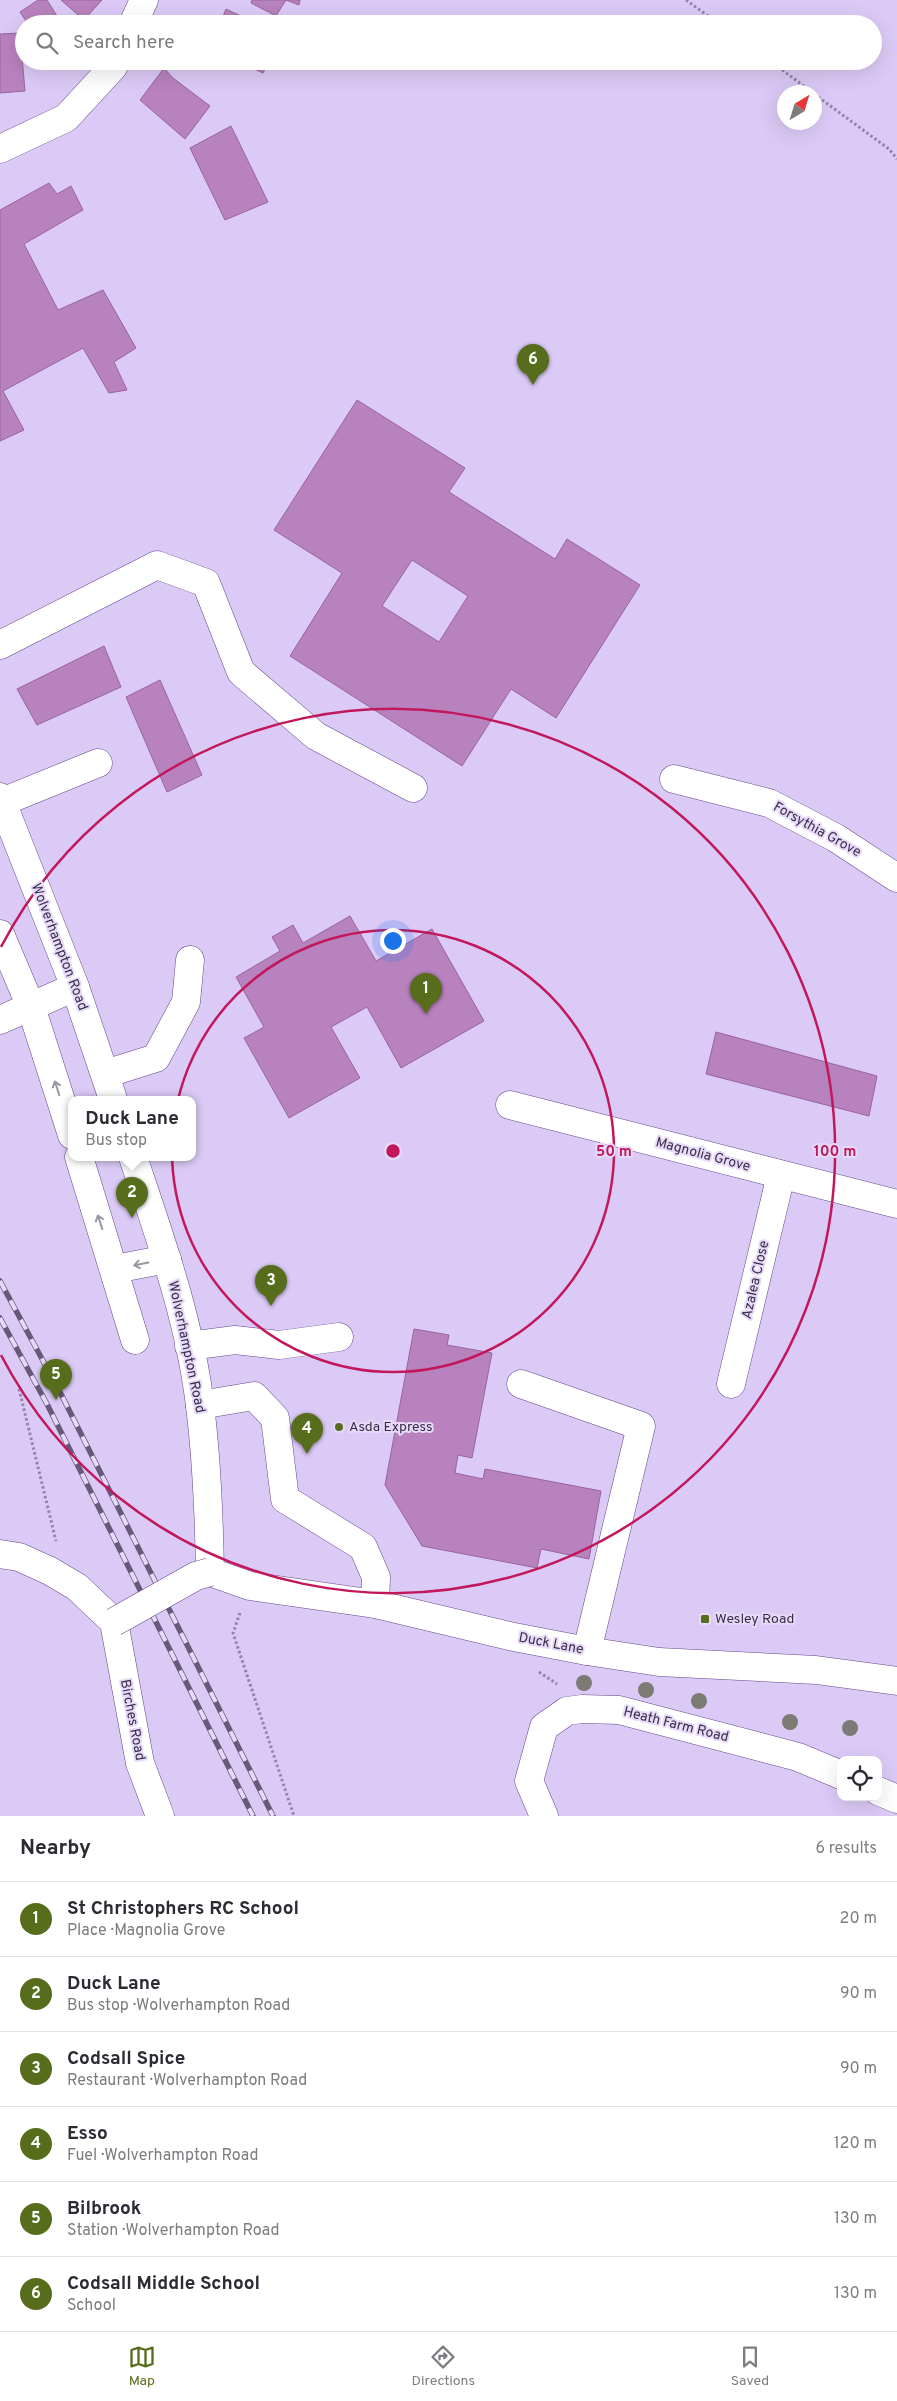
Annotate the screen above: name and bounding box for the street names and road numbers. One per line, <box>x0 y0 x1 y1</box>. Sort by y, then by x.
street label: Forsythia Grove <box>770 799 864 861</box>
street label: Wolverhampton Road <box>27 881 91 1013</box>
street label: Magnolia Grove <box>654 1134 752 1176</box>
street label: Azalea Close <box>739 1239 773 1321</box>
street label: Wolverhampton Road <box>164 1279 208 1415</box>
street label: Duck Lane <box>517 1629 585 1659</box>
street label: Birches Road <box>116 1678 148 1762</box>
street label: Heath Farm Road <box>622 1704 730 1746</box>

